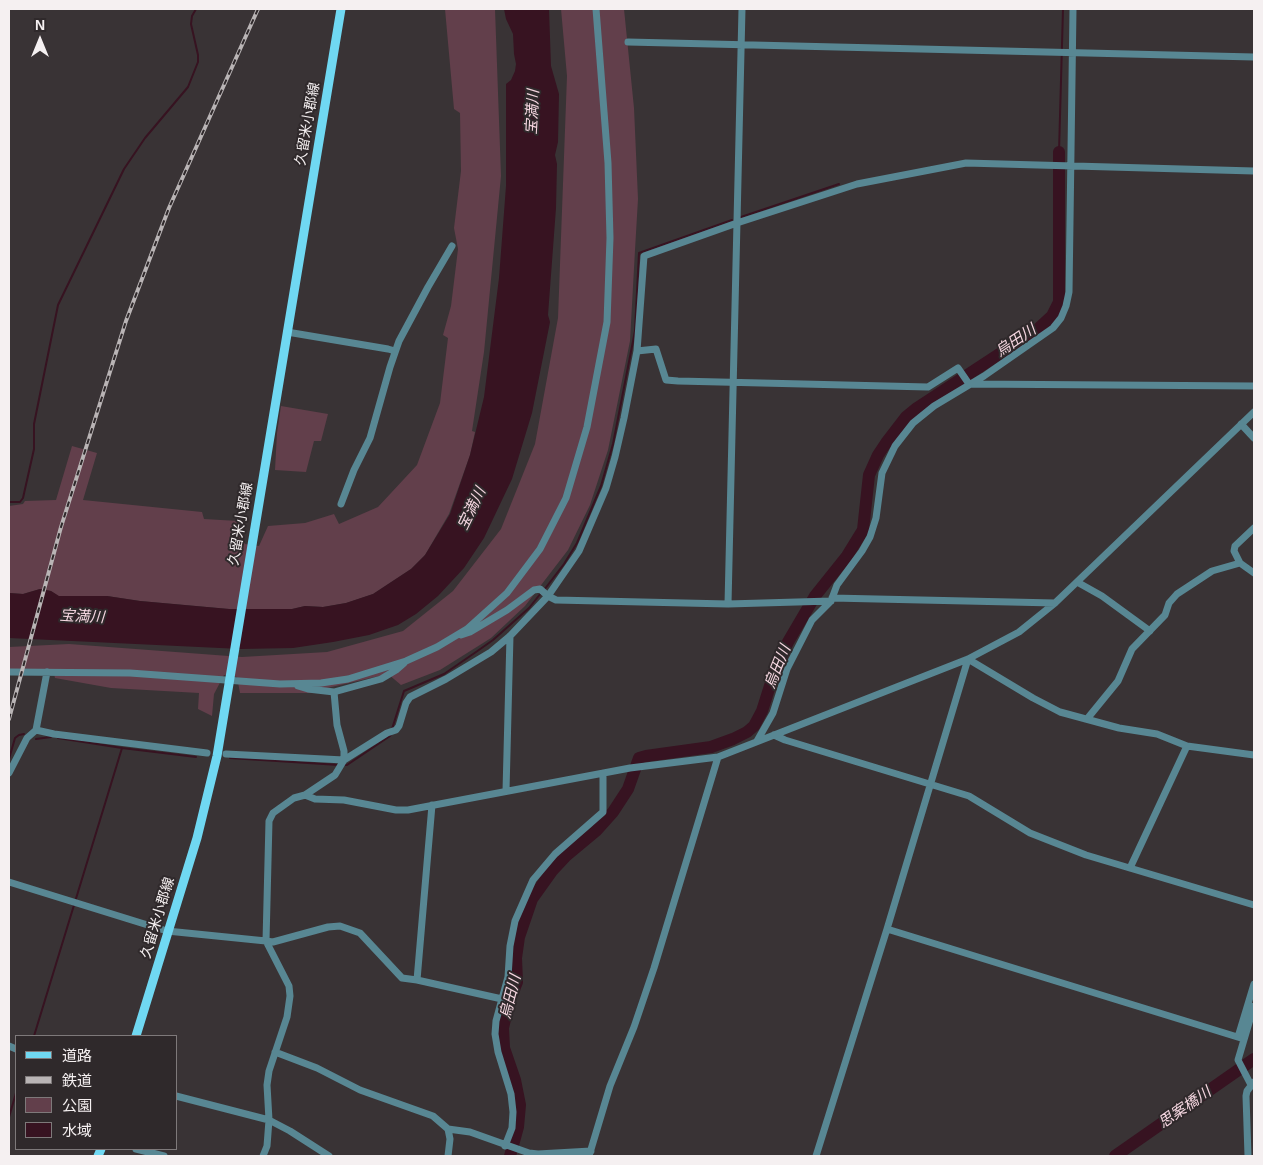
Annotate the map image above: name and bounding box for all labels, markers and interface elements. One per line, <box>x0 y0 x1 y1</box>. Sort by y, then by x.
north arrow <box>15 15 65 65</box>
text: N <box>35 17 45 33</box>
street label: 久留米小郡線 <box>292 81 324 167</box>
water label: 宝満川 <box>523 89 543 135</box>
water label: 烏田川 <box>992 321 1040 361</box>
street label: 久留米小郡線 <box>225 481 257 567</box>
water label: 宝満川 <box>454 485 490 533</box>
water label: 宝満川 <box>59 607 105 627</box>
water label: 烏田川 <box>761 643 795 691</box>
street label: 久留米小郡線 <box>138 875 178 961</box>
water label: 烏田川 <box>497 973 525 1021</box>
legend <box>15 1035 178 1150</box>
text: 道路 <box>62 1047 92 1064</box>
text: 鉄道 <box>62 1072 92 1089</box>
water label: 思案橋川 <box>1155 1083 1215 1133</box>
text: 公園 <box>62 1097 92 1114</box>
text: 水域 <box>62 1122 92 1139</box>

